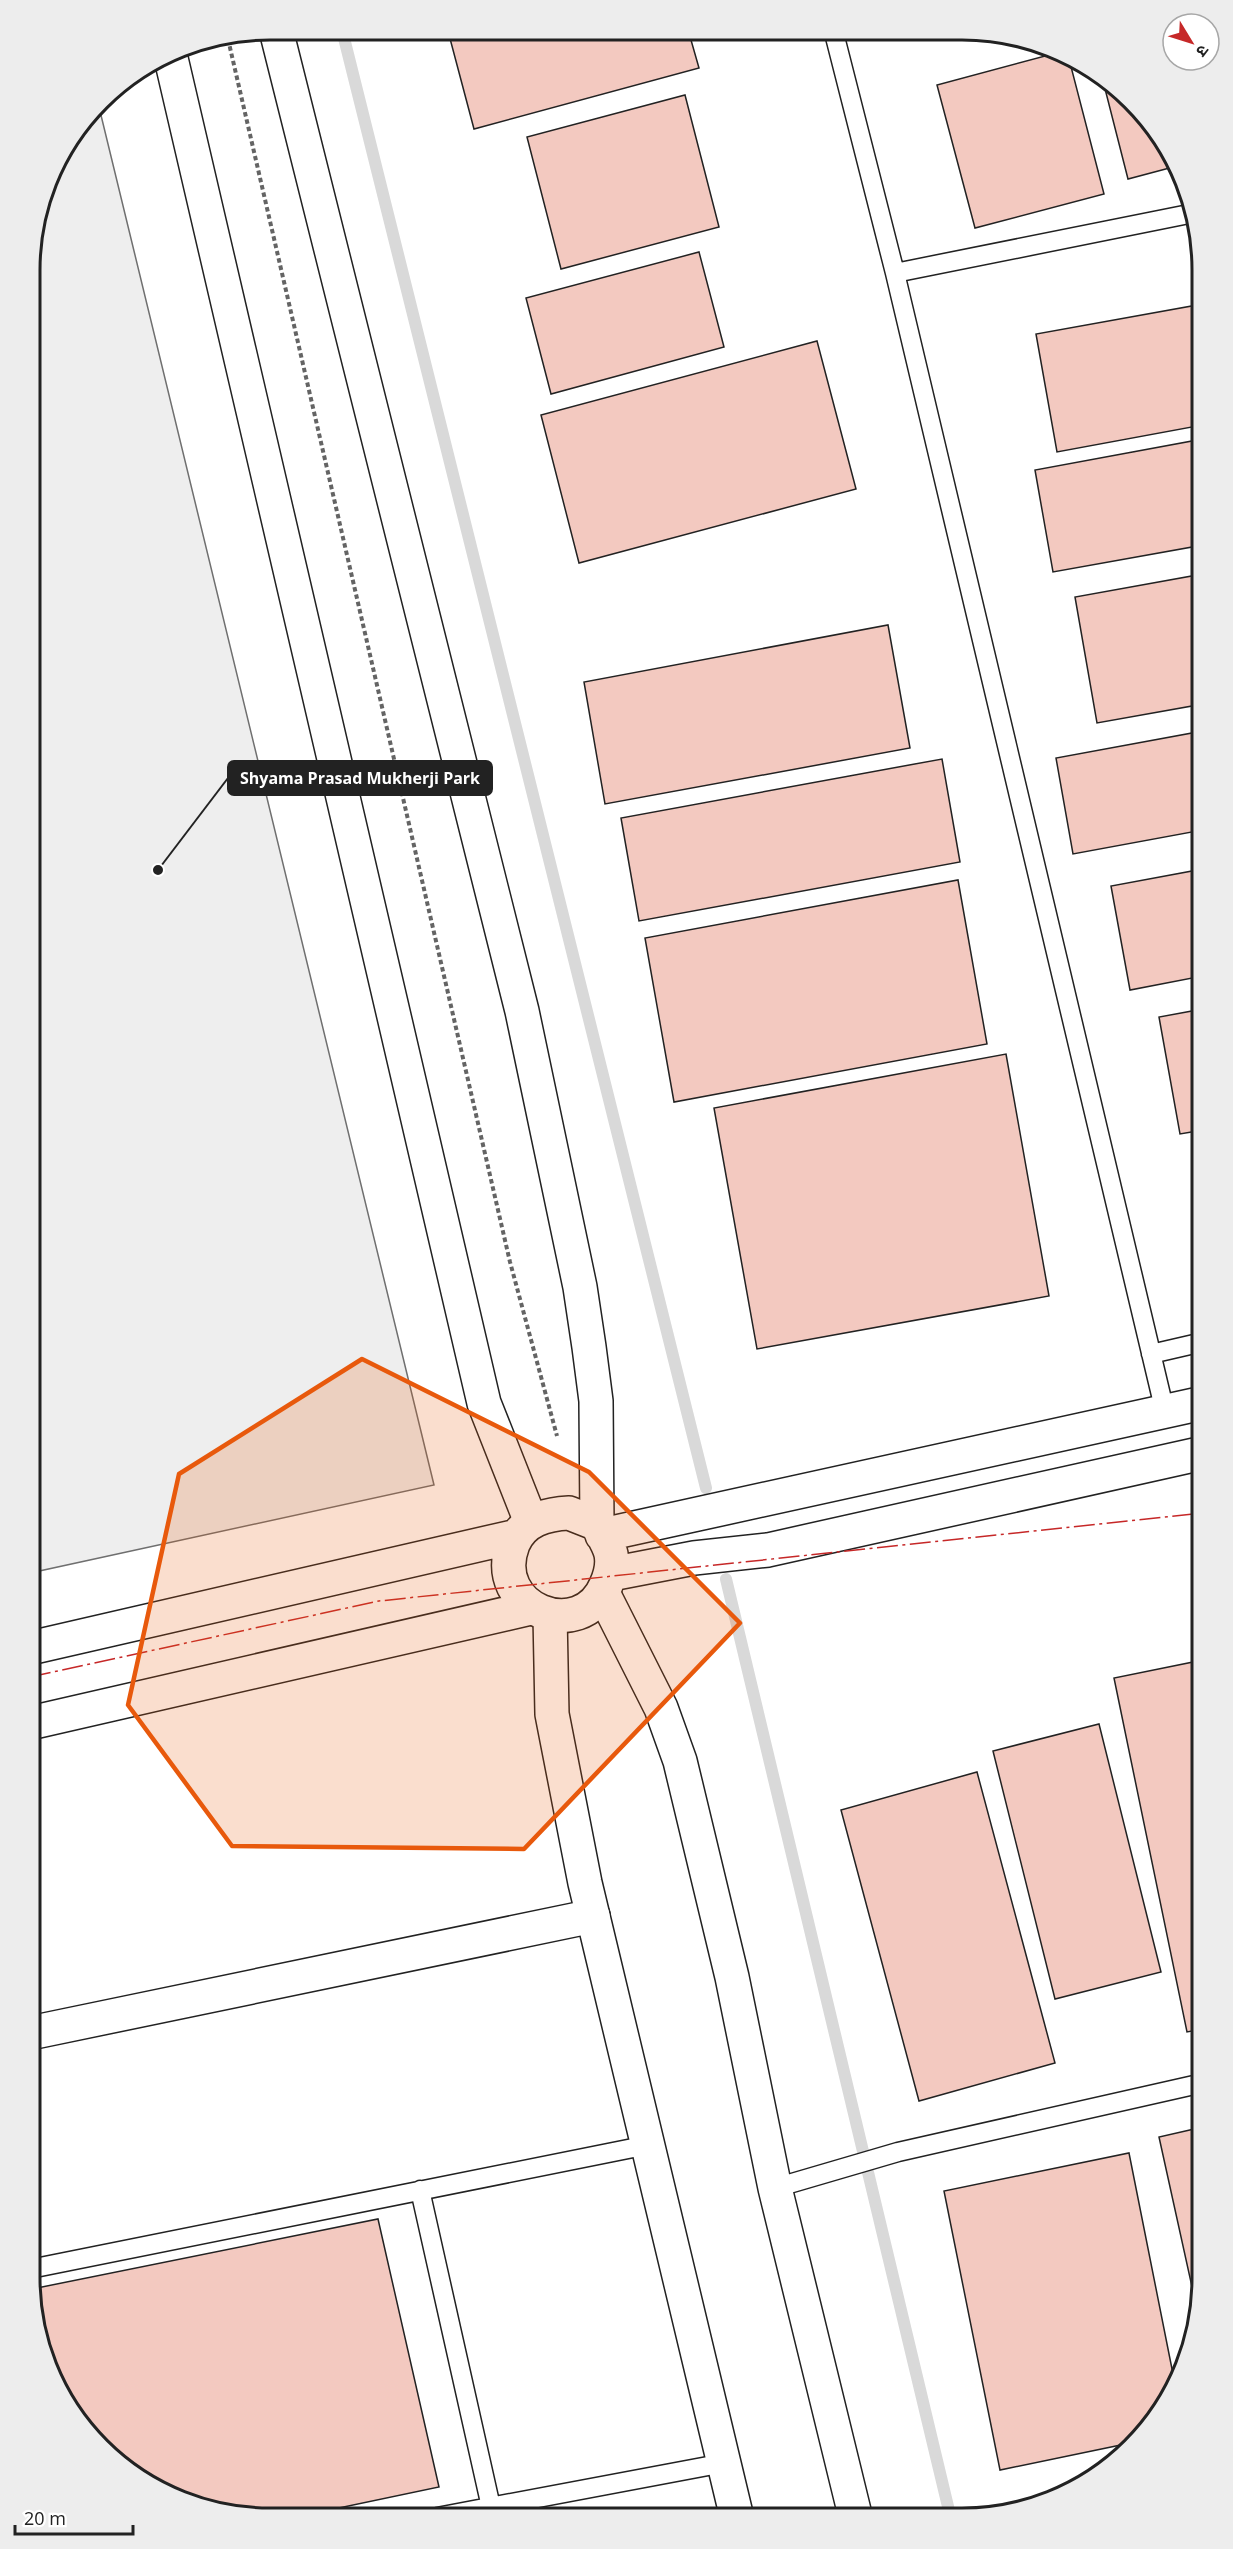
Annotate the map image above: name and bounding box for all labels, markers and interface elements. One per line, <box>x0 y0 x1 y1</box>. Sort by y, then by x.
north arrow <box>1161 12 1221 72</box>
text: उ <box>1191 41 1214 62</box>
callout: Shyama Prasad Mukherji Park <box>228 761 492 795</box>
text: Shyama Prasad Mukherji Park <box>240 767 480 789</box>
scale bar <box>15 2498 134 2536</box>
text: 20 m <box>24 2506 66 2530</box>

